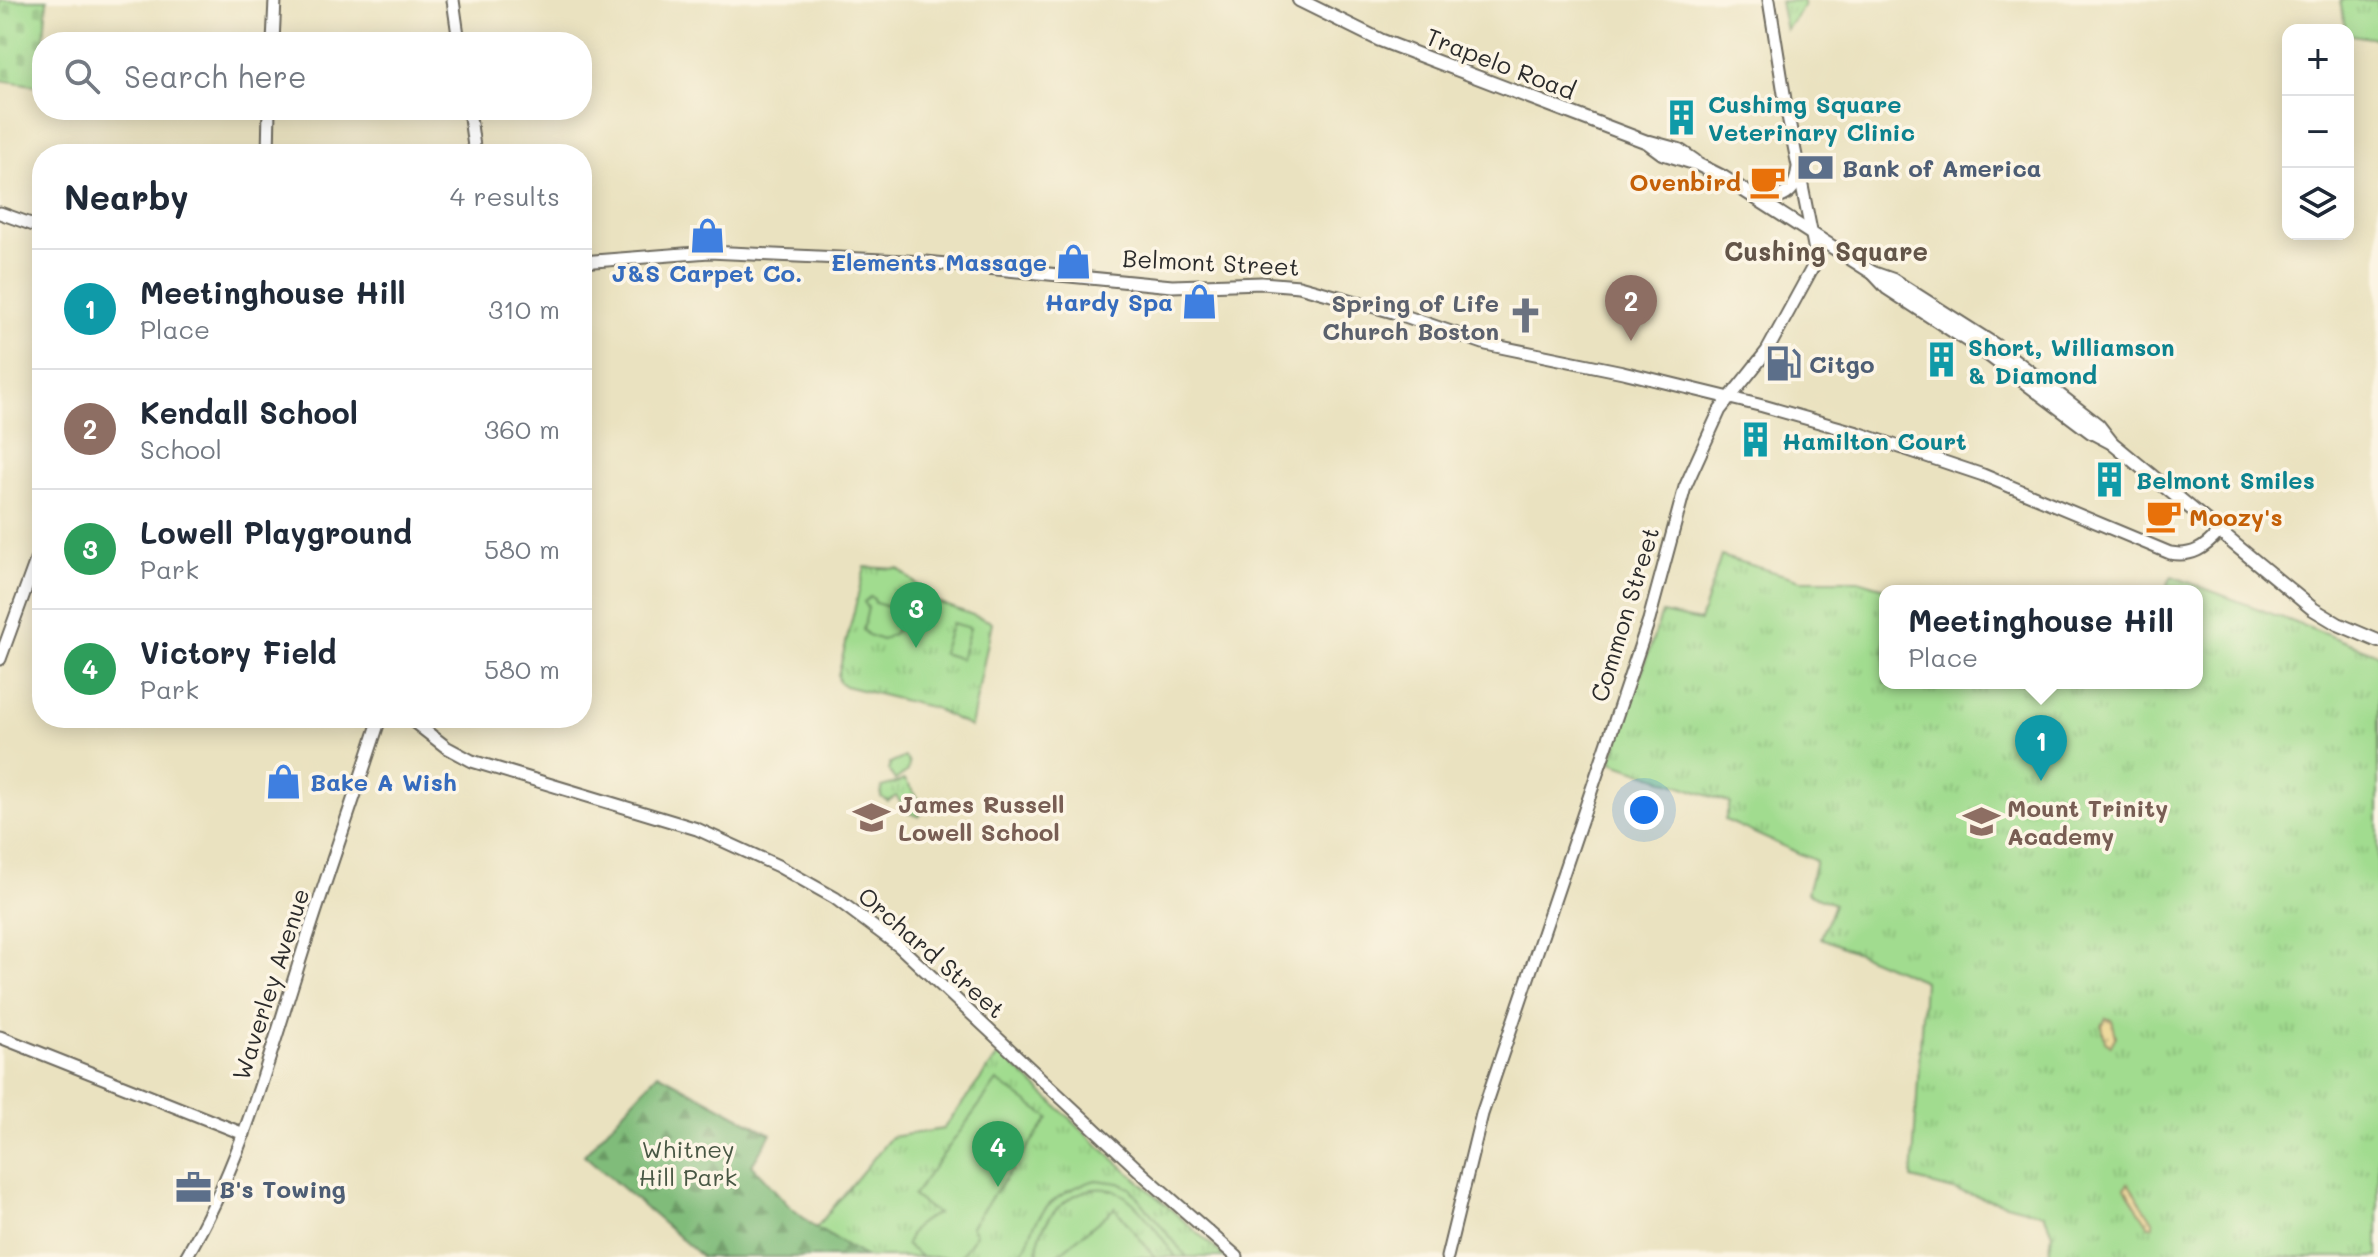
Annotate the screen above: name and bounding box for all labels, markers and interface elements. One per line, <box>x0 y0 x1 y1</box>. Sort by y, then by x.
street label: Trapelo Road <box>1422 20 1580 106</box>
map controls <box>2282 24 2354 240</box>
button: + <box>2282 24 2354 96</box>
search box <box>32 32 592 120</box>
icon: search <box>60 54 104 98</box>
text: Search here <box>124 56 307 96</box>
place label: Cushimg Square Veterinary Clinic <box>1708 88 1915 147</box>
button: − <box>2282 96 2354 168</box>
building icon: Cushimg Square Veterinary Clinic <box>1663 98 1701 136</box>
bank icon: Bank of America <box>1797 148 1835 186</box>
place label: Bank of America <box>1842 152 2042 183</box>
cafe icon: Ovenbird <box>1748 162 1786 200</box>
place label: Ovenbird <box>1629 166 1741 197</box>
button: layers <box>2282 168 2354 240</box>
text: Nearby <box>64 174 189 219</box>
text: 4 results <box>450 179 560 213</box>
shop icon: J&S Carpet Co. <box>688 216 726 254</box>
district label: Cushing Square <box>1724 234 1928 268</box>
shop icon: Elements Massage <box>1054 242 1092 280</box>
street label: Belmont Street <box>1122 242 1300 282</box>
place label: Elements Massage <box>831 246 1047 277</box>
place label: J&S Carpet Co. <box>612 257 803 288</box>
text: Meetinghouse Hill <box>140 272 406 312</box>
pin: 2 <box>1605 275 1657 341</box>
shop icon: Hardy Spa <box>1180 282 1218 320</box>
place label: Hardy Spa <box>1045 286 1173 317</box>
place label: Spring of Life Church Boston <box>1322 287 1499 346</box>
text: 1 <box>84 292 96 326</box>
text: 310 m <box>488 292 560 326</box>
church icon: Spring of Life Church Boston <box>1506 297 1544 335</box>
text: Place <box>140 312 210 346</box>
place label: Short, Williamson & Diamond <box>1968 331 2175 390</box>
building icon: Short, Williamson & Diamond <box>1923 341 1961 379</box>
fuel station icon: Citgo <box>1764 344 1802 382</box>
place label: Citgo <box>1809 348 1874 379</box>
text: Kendall School <box>140 392 358 432</box>
text: 2 <box>83 412 97 446</box>
text: 360 m <box>484 412 560 446</box>
building icon: Hamilton Court <box>1737 421 1775 459</box>
place label: Hamilton Court <box>1782 425 1967 456</box>
text: School <box>140 432 222 466</box>
building icon: Belmont Smiles <box>2091 460 2129 498</box>
place label: Belmont Smiles <box>2136 464 2315 495</box>
cafe icon: Moozy's <box>2144 497 2182 535</box>
place label: Moozy's <box>2189 501 2283 532</box>
text: Lowell Playground <box>140 512 412 552</box>
street label: Common Street <box>1583 523 1665 705</box>
text: 3 <box>82 532 98 566</box>
text: 580 m <box>484 532 560 566</box>
text: Park <box>140 552 199 586</box>
pin: 3 <box>890 582 942 648</box>
popup <box>1879 585 2203 689</box>
text: Meetinghouse Hill <box>1908 600 2174 640</box>
text: Victory Field <box>140 632 337 672</box>
text: Place <box>1908 640 1978 674</box>
text: 4 <box>82 652 98 686</box>
text: 580 m <box>484 652 560 686</box>
text: Park <box>140 672 199 706</box>
pin: 1 <box>2015 715 2067 781</box>
shop icon: Bake A Wish <box>265 762 303 800</box>
place label: Bake A Wish <box>310 766 457 797</box>
place label: James Russell Lowell School <box>898 788 1064 847</box>
your location <box>1624 790 1664 830</box>
place label: Mount Trinity Academy <box>2007 792 2168 851</box>
school or university icon: James Russell Lowell School <box>853 798 891 836</box>
school or university icon: Mount Trinity Academy <box>1962 802 2000 840</box>
street label: Orchard Street <box>852 880 1012 1024</box>
street label: Waverley Avenue <box>224 884 316 1084</box>
pin: 4 <box>972 1121 1024 1187</box>
park label: Whitney Hill Park <box>639 1133 737 1192</box>
office icon: B's Towing <box>174 1169 212 1207</box>
place label: B's Towing <box>219 1173 346 1204</box>

